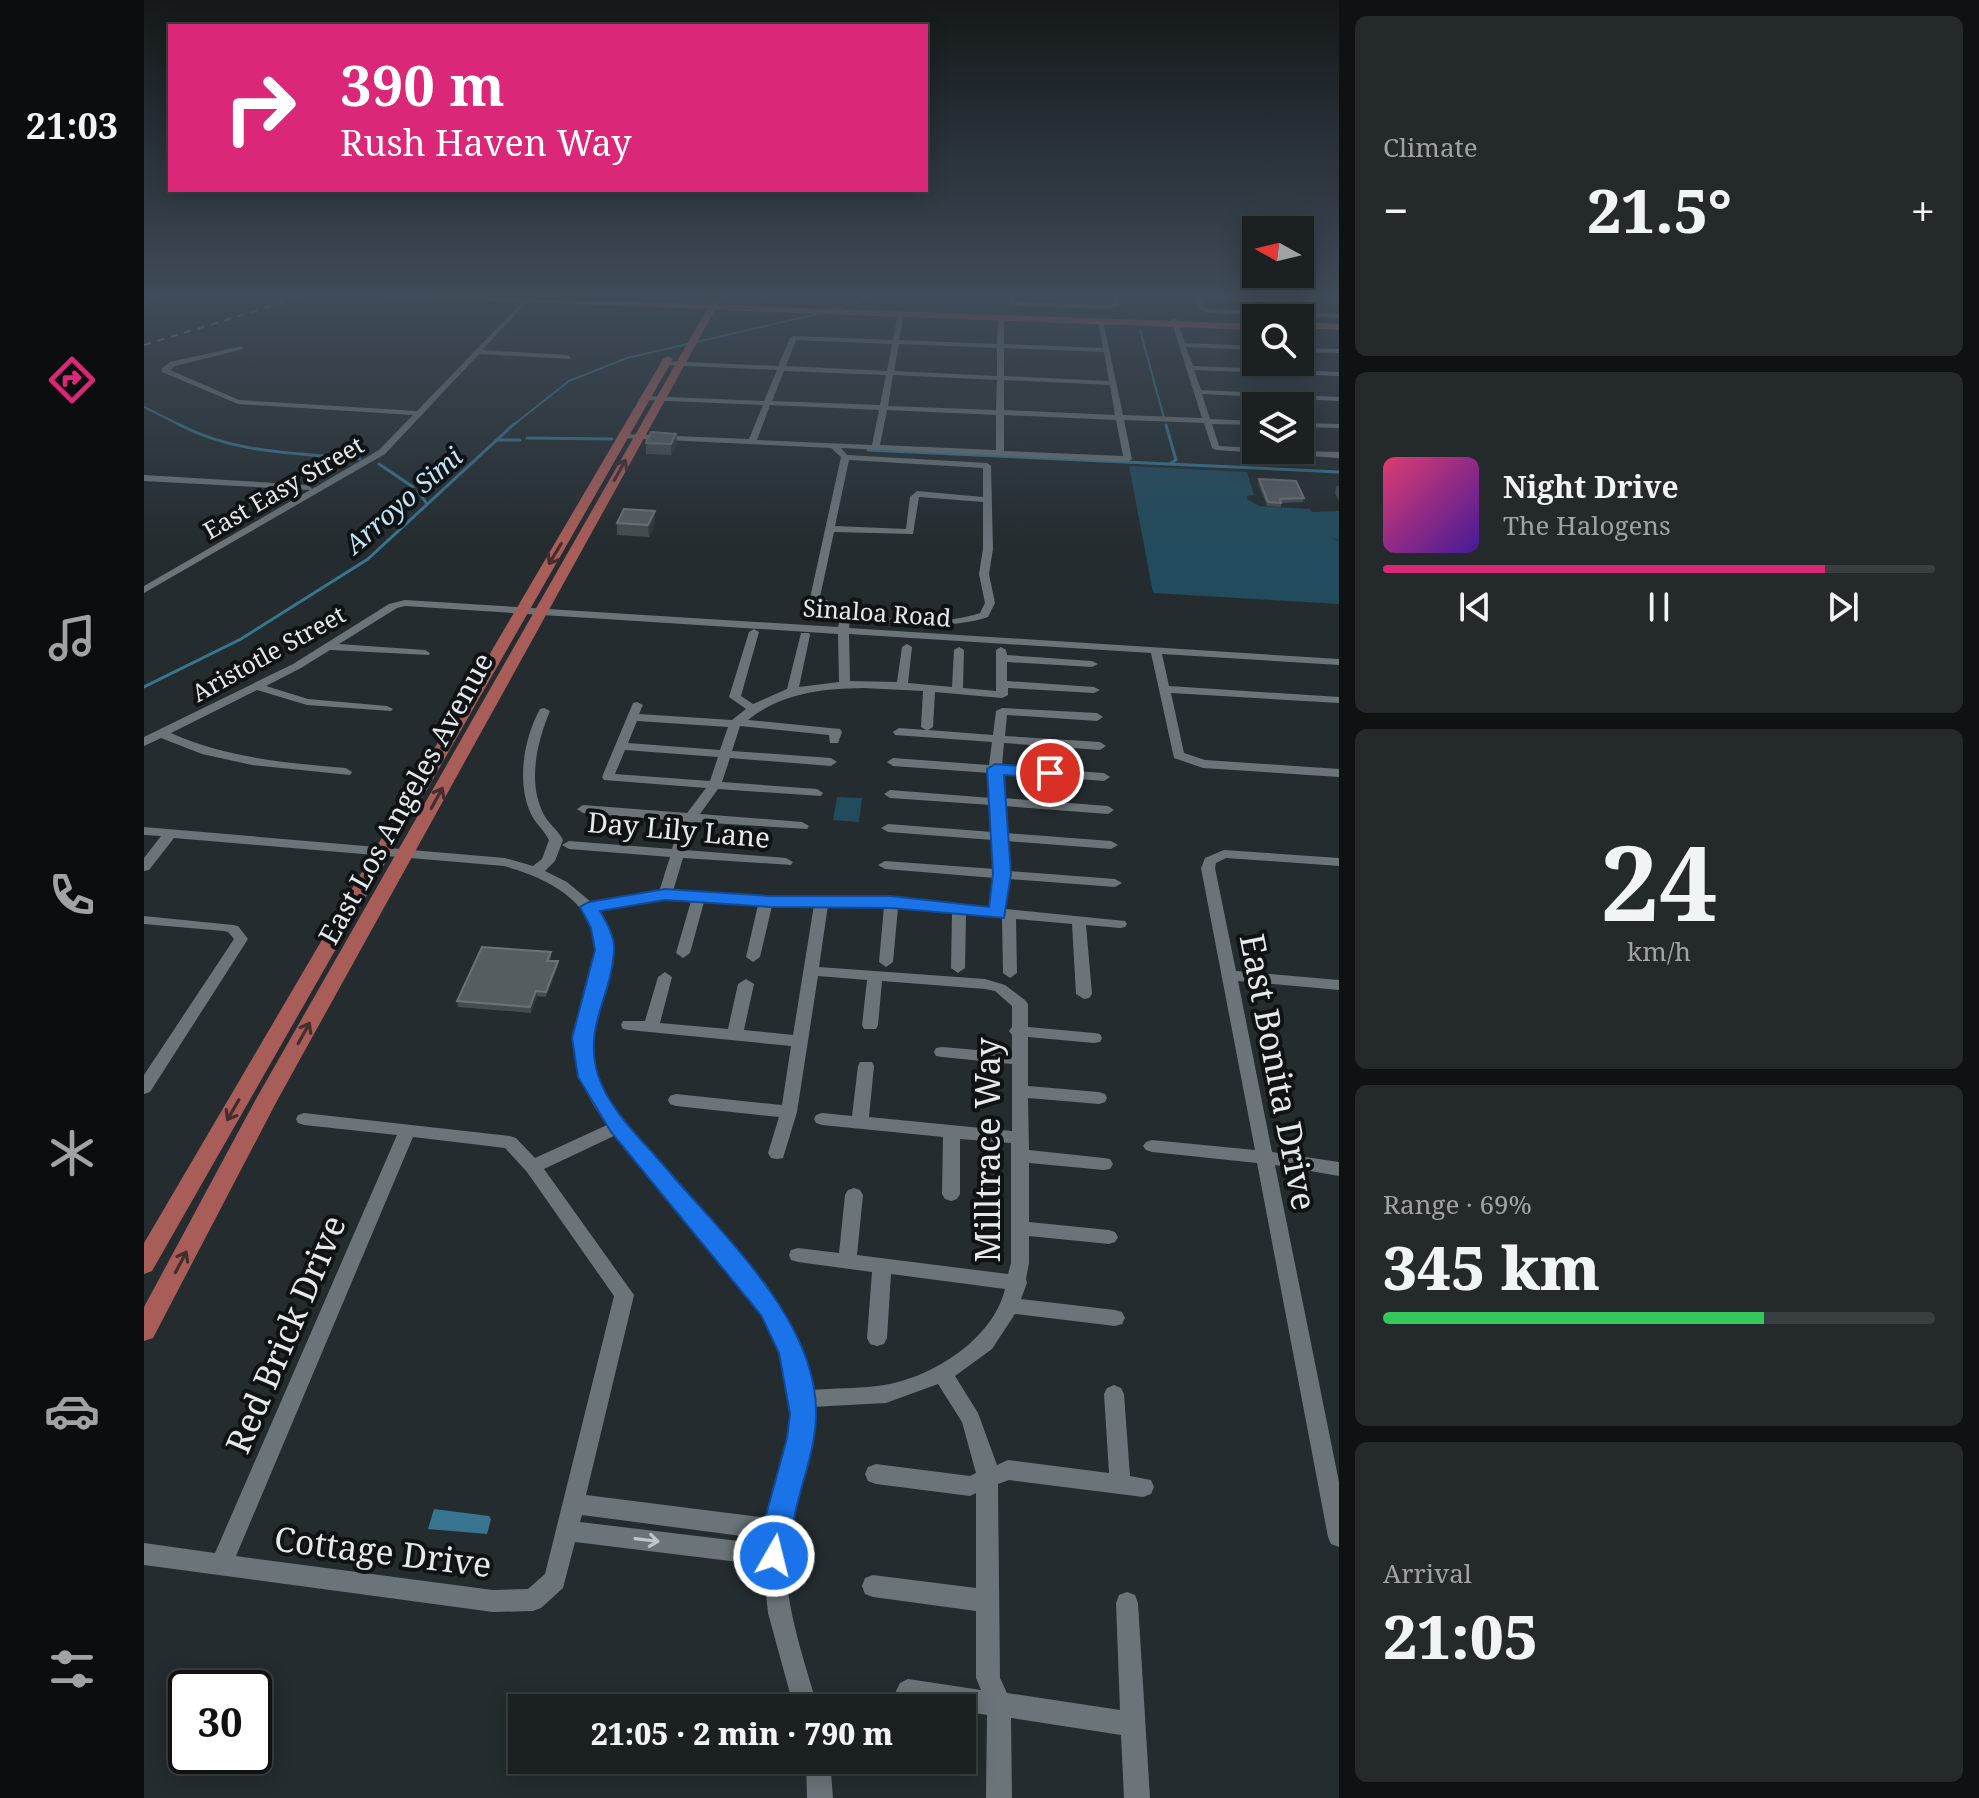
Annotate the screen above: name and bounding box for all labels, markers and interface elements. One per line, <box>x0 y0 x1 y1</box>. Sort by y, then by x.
text: 390 m <box>340 46 505 122</box>
icon: right <box>208 56 312 160</box>
text: 21:03 <box>26 101 118 150</box>
text: Rush Haven Way <box>340 118 632 167</box>
text: Climate <box>1383 129 1478 165</box>
text: 21.5° <box>1587 169 1732 251</box>
text: − <box>1383 180 1408 240</box>
text: + <box>1910 180 1935 240</box>
north arrow <box>1242 216 1314 288</box>
map controls <box>1242 216 1314 464</box>
button: search <box>1242 304 1314 376</box>
icon: directions <box>44 352 100 408</box>
button: layers <box>1242 392 1314 464</box>
street label: East Easy Street <box>197 428 369 546</box>
water label: Arroyo Simi <box>335 439 470 563</box>
one-way arrow <box>613 458 628 482</box>
text: Night Drive <box>1503 466 1679 507</box>
text: The Halogens <box>1503 507 1671 543</box>
one-way arrow <box>547 542 563 565</box>
icon: previous <box>1453 585 1497 629</box>
icon: pause <box>1637 585 1681 629</box>
icon: next <box>1821 585 1865 629</box>
street label: Sinaloa Road <box>802 590 953 634</box>
street label: Aristotle Street <box>185 597 351 709</box>
icon: music <box>44 610 100 666</box>
street label: East Los Angeles Avenue <box>309 645 501 951</box>
pin <box>1016 739 1084 807</box>
icon: arrive <box>1028 751 1072 795</box>
one-way arrow <box>430 786 445 810</box>
street label: Day Lily Lane <box>586 802 772 856</box>
text: 24 <box>1600 810 1718 951</box>
icon: phone <box>44 867 100 923</box>
street label: East Bonita Drive <box>1230 930 1328 1214</box>
text: km/h <box>1627 933 1691 969</box>
one-way arrow <box>296 1022 312 1045</box>
street label: Milltrace Way <box>964 1037 1010 1262</box>
one-way arrow <box>225 1098 240 1122</box>
icon: climate <box>44 1125 100 1181</box>
text: Range · 69% <box>1383 1186 1532 1222</box>
street label: Red Brick Drive <box>214 1208 356 1460</box>
text: 345 km <box>1383 1226 1600 1308</box>
one-way arrow <box>173 1250 189 1274</box>
icon: car <box>44 1383 100 1439</box>
position arrow <box>732 1514 816 1598</box>
street label: Cottage Drive <box>272 1515 494 1587</box>
one-way arrow <box>633 1533 660 1548</box>
text: Arrival <box>1383 1555 1472 1591</box>
text: 21:05 <box>1383 1595 1538 1677</box>
icon: filters <box>44 1641 100 1697</box>
speed limit sign: 30 <box>168 1670 272 1774</box>
text: 21:05 · 2 min · 790 m <box>591 1713 893 1754</box>

